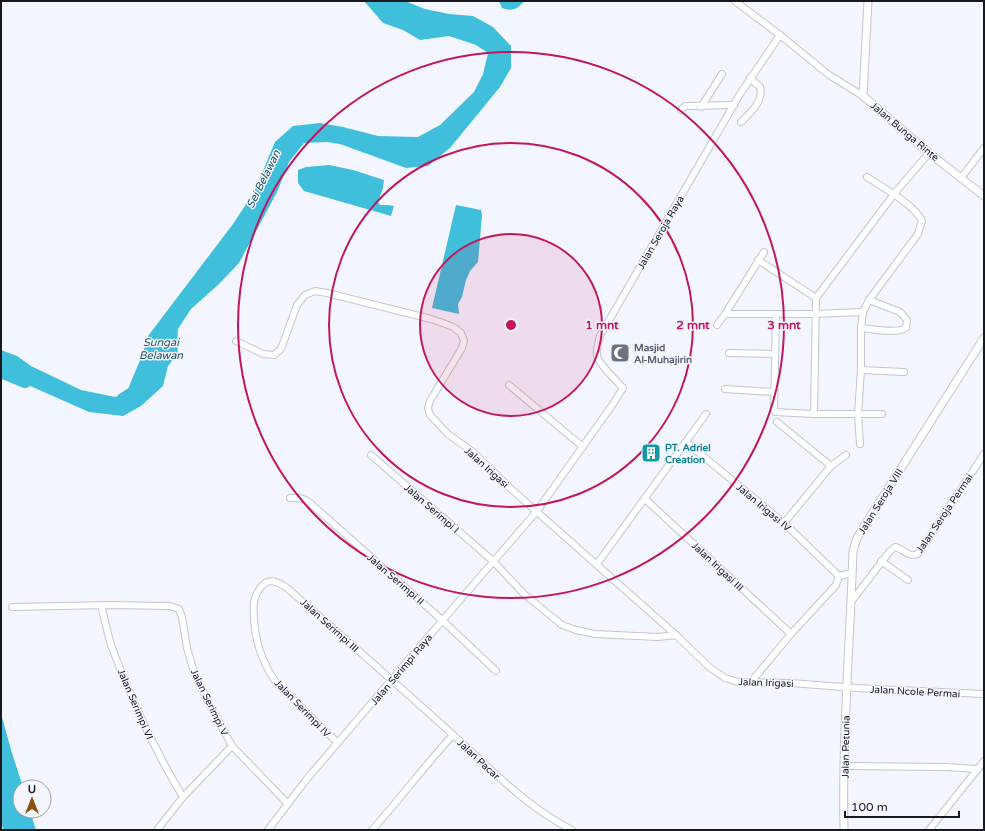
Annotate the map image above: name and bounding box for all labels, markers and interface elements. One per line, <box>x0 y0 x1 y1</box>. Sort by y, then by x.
street label: Jalan Bunga Rinte <box>868 100 941 164</box>
water label: Sei Belawan <box>244 148 283 210</box>
street label: Jalan Seroja Raya <box>635 194 687 271</box>
centre of rings <box>504 318 518 332</box>
text: 1 mnt <box>585 318 619 332</box>
text: 2 mnt <box>676 318 710 332</box>
text: 3 mnt <box>767 318 801 332</box>
water label: Sungai Belawan <box>139 336 183 362</box>
mosque icon: Masjid Al-Muhajirin <box>609 342 631 364</box>
place label: Masjid Al-Muhajirin <box>634 342 692 366</box>
building icon: PT. Adriel Creation <box>640 442 662 464</box>
place label: PT. Adriel Creation <box>665 442 711 466</box>
street label: Jalan Irigasi <box>462 445 511 491</box>
street label: Jalan Seroja VIII <box>856 467 906 536</box>
street label: Jalan Seroja Permai <box>914 472 976 555</box>
street label: Jalan Irigasi IV <box>734 481 793 534</box>
street label: Jalan Serimpi I <box>401 482 461 536</box>
street label: Jalan Irigasi III <box>689 540 746 594</box>
street label: Jalan Serimpi II <box>364 552 426 608</box>
street label: Jalan Serimpi III <box>298 596 361 655</box>
street label: Jalan Serimpi Raya <box>368 632 435 708</box>
street label: Jalan Serimpi VI <box>115 667 155 742</box>
street label: Jalan Serimpi V <box>188 667 230 738</box>
street label: Jalan Irigasi <box>738 676 794 690</box>
street label: Jalan Serimpi IV <box>272 677 333 740</box>
street label: Jalan Ncole Permai <box>869 684 960 700</box>
street label: Jalan Petunia <box>839 715 853 779</box>
street label: Jalan Pacar <box>454 737 502 783</box>
north arrow <box>12 779 52 819</box>
text: U <box>28 783 36 796</box>
scale bar <box>845 793 959 819</box>
text: 100 m <box>851 800 888 814</box>

